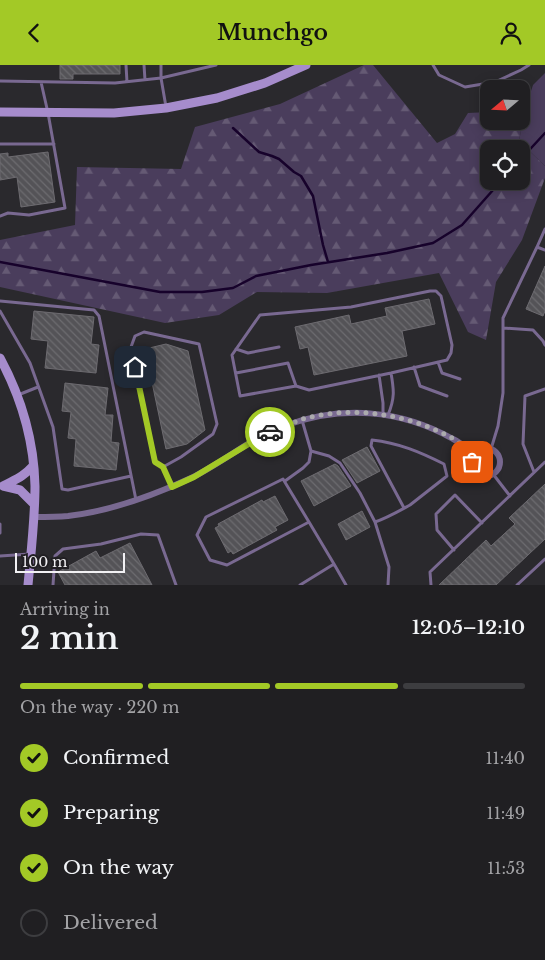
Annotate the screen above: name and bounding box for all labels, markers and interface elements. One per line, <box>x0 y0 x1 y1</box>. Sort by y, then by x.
icon: back <box>20 19 48 47</box>
text: Munchgo <box>217 19 328 46</box>
icon: person <box>497 19 525 47</box>
north arrow <box>480 80 530 130</box>
map controls <box>480 80 530 190</box>
button: locate <box>480 140 530 190</box>
pin <box>114 346 156 388</box>
icon: home <box>121 353 149 381</box>
courier <box>245 407 295 457</box>
icon: car <box>256 418 284 446</box>
pin <box>451 441 493 483</box>
icon: bag <box>458 448 486 476</box>
scale bar <box>15 550 125 573</box>
text: 100 m <box>22 553 67 571</box>
text: Arriving in <box>20 599 110 619</box>
text: 12:05–12:10 <box>412 616 525 639</box>
text: 2 min <box>20 618 119 658</box>
text: On the way · 220 m <box>20 697 180 717</box>
icon: check <box>20 744 48 772</box>
text: Confirmed <box>63 746 169 769</box>
text: 11:40 <box>485 748 525 768</box>
icon: check <box>20 799 48 827</box>
text: Preparing <box>63 801 159 824</box>
text: 11:49 <box>487 803 525 823</box>
icon: check <box>20 854 48 882</box>
text: On the way <box>63 856 174 879</box>
text: 11:53 <box>487 858 525 878</box>
text: Delivered <box>63 911 158 934</box>

